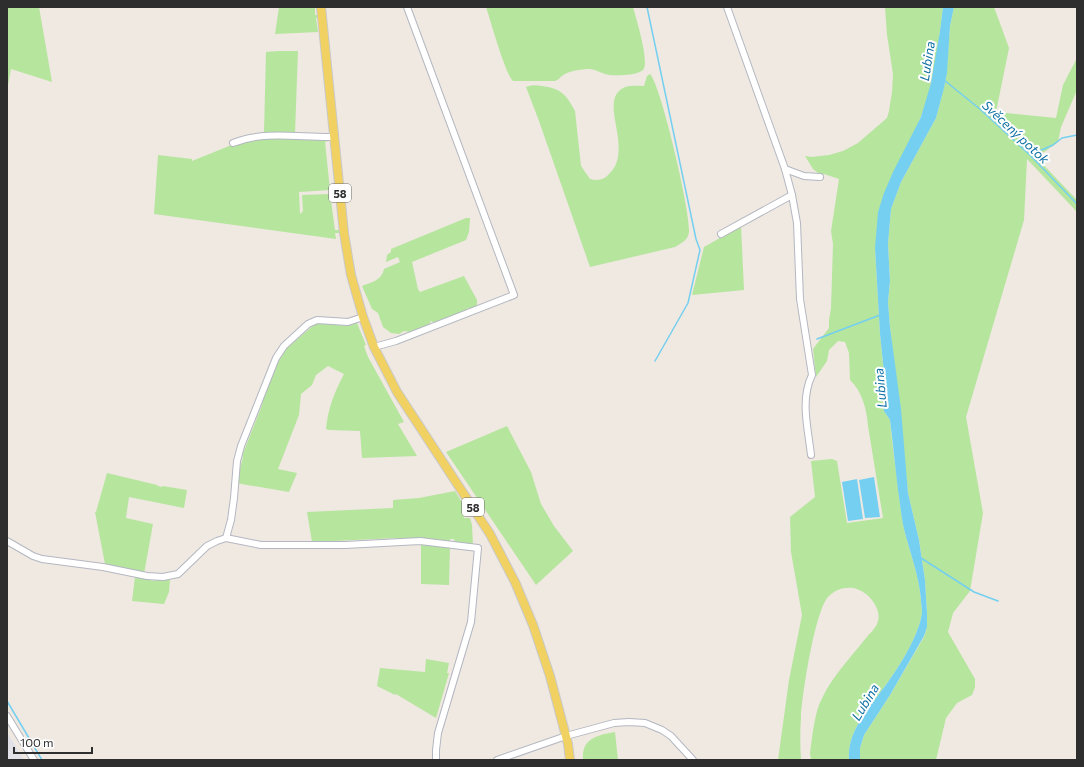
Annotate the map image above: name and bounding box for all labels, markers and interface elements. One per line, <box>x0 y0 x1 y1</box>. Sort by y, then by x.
water label: Lubina <box>916 40 938 82</box>
water label: Svěcený potok <box>979 97 1053 168</box>
road number: 58 <box>329 184 351 202</box>
water label: Lubina <box>870 367 890 409</box>
road number: 58 <box>462 498 484 516</box>
water label: Lubina <box>848 681 882 723</box>
scale bar <box>14 729 92 755</box>
text: 100 m <box>20 735 54 749</box>

